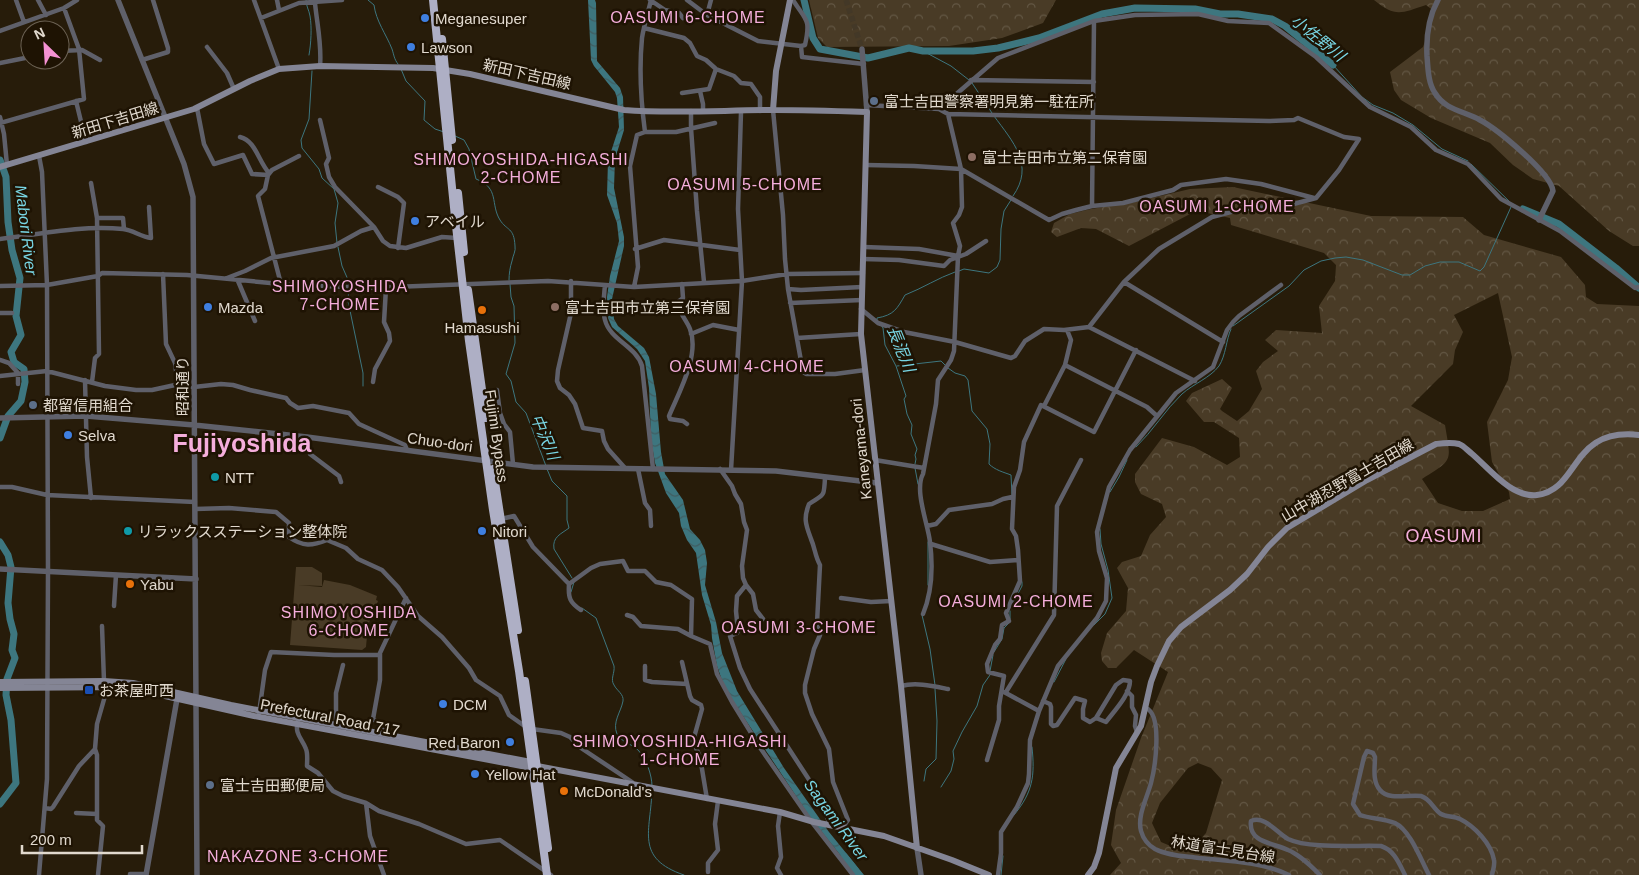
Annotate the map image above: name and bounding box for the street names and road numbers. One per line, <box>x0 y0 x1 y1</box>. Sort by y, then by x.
street label: 新田下吉田線 <box>481 56 573 92</box>
street label: 新田下吉田線 <box>69 99 161 141</box>
street label: 昭和通り <box>174 356 191 416</box>
street label: Fujimi Bypass <box>482 389 512 483</box>
street label: Kaneyama-dori <box>847 398 875 500</box>
street label: Chuo-dori <box>406 429 474 455</box>
street label: 山中湖忍野富士吉田線 <box>1278 435 1416 525</box>
street label: Prefectural Road 717 <box>259 695 401 739</box>
street label: 林道富士見台線 <box>1170 832 1276 866</box>

